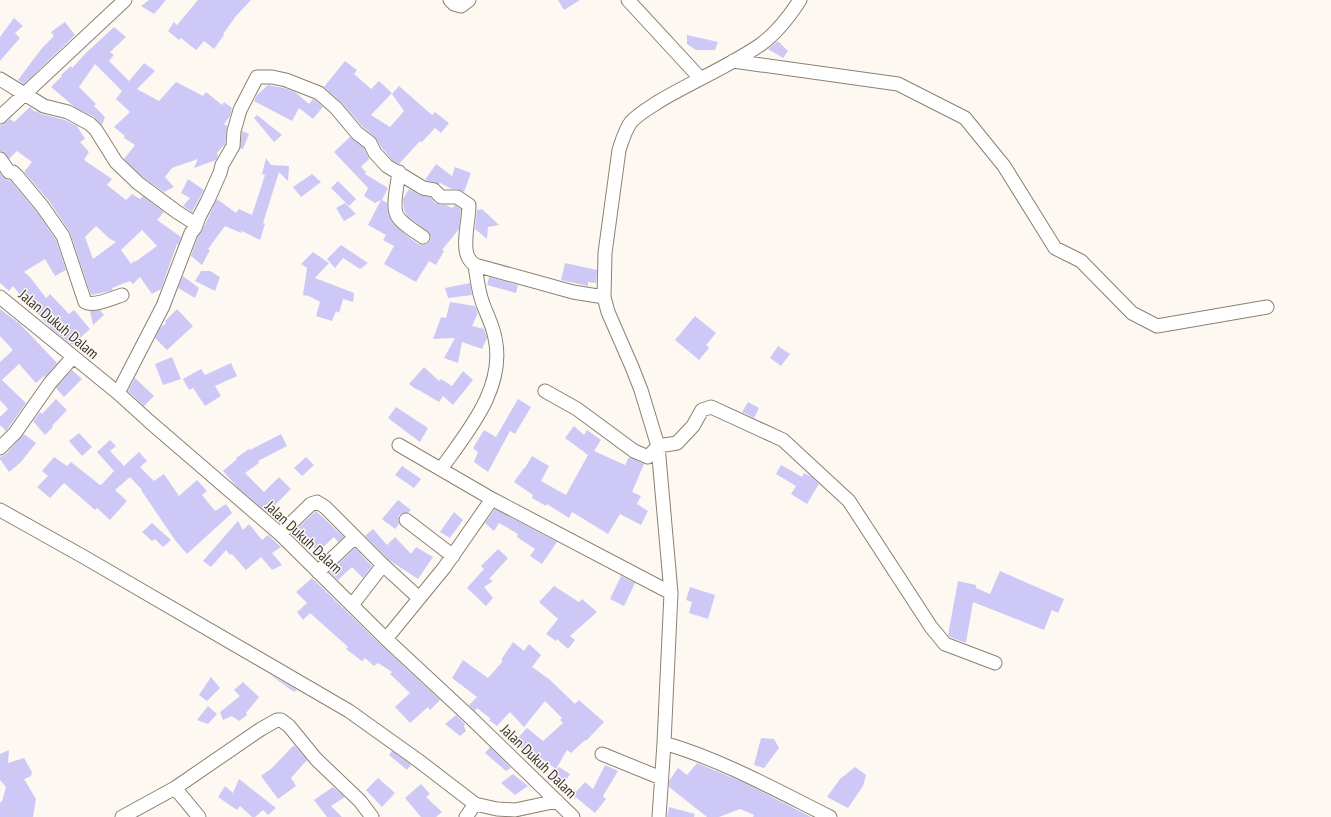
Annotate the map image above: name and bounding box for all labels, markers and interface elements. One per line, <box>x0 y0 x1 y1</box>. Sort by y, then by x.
street label: Jalan Dukuh Dalam <box>14 284 103 363</box>
street label: Jalan Dukuh Dalam <box>261 496 347 578</box>
street label: Jalan Dukuh Dalam <box>496 719 581 802</box>

